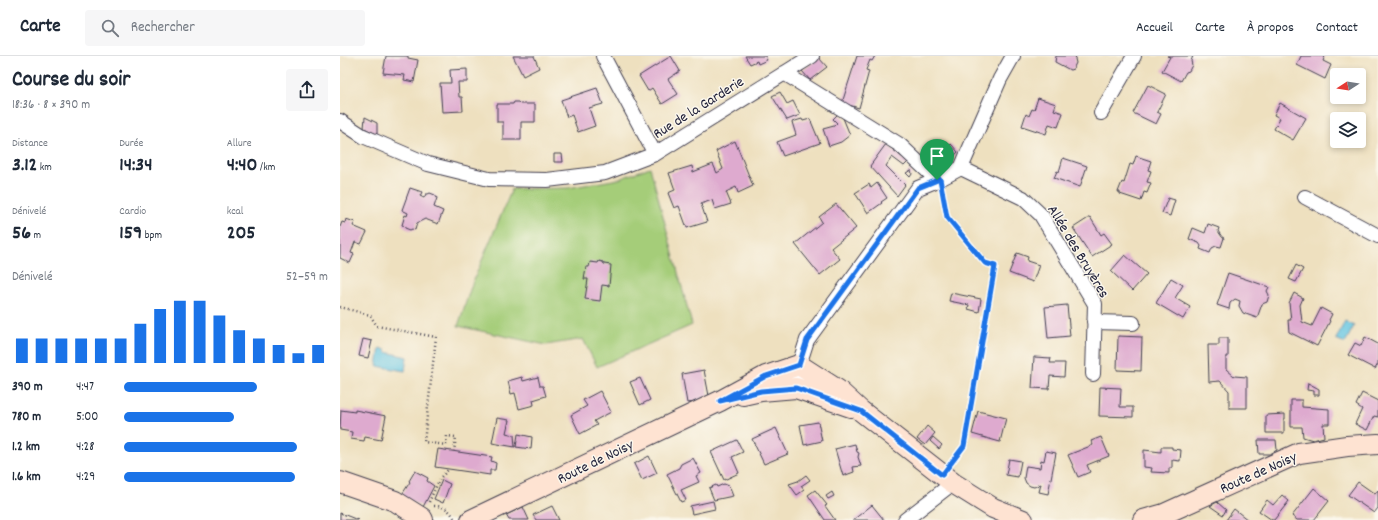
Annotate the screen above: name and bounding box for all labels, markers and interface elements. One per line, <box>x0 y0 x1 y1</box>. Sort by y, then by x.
search box <box>85 10 365 46</box>
text: Carte <box>20 14 61 41</box>
icon: search <box>99 17 121 39</box>
text: Rechercher <box>131 17 195 39</box>
text: Accueil <box>1136 18 1173 38</box>
text: Carte <box>1195 18 1225 38</box>
text: À propos <box>1247 18 1294 38</box>
text: Contact <box>1316 18 1358 38</box>
text: Course du soir <box>12 65 130 96</box>
north arrow <box>1330 68 1366 104</box>
map controls <box>1330 68 1366 148</box>
button: share <box>286 69 328 111</box>
street label: Rue de la Garderie <box>649 72 749 145</box>
text: 18:36 · 8 × 390 m <box>12 96 90 115</box>
button: layers <box>1330 112 1366 148</box>
text: Distance <box>12 136 48 152</box>
text: Durée <box>119 136 143 152</box>
text: Allure <box>227 136 252 152</box>
pin <box>920 139 954 180</box>
icon: arrive <box>926 145 948 167</box>
text: 3.12 <box>12 152 37 180</box>
text: 14:34 <box>119 152 153 180</box>
text: 4:40 <box>227 152 257 180</box>
text: km <box>37 160 52 176</box>
text: /km <box>257 160 275 176</box>
street label: Allée des Bruyères <box>1041 201 1114 303</box>
text: Dénivelé <box>12 204 46 220</box>
text: Cardio <box>119 204 146 220</box>
text: kcal <box>227 204 243 220</box>
text: 56 <box>12 220 31 248</box>
text: 159 <box>119 220 142 248</box>
text: 205 <box>227 220 256 248</box>
text: m <box>31 228 41 244</box>
text: bpm <box>142 228 162 244</box>
text: Dénivelé <box>12 268 53 287</box>
text: 52–59 m <box>286 268 328 287</box>
text: 390 m <box>12 378 43 397</box>
text: 4:47 <box>76 378 94 397</box>
text: 780 m <box>12 408 41 427</box>
text: 5:00 <box>76 408 98 427</box>
street label: Route de Noisy <box>554 434 639 491</box>
text: 1.2 km <box>12 438 40 457</box>
text: 4:28 <box>76 438 94 457</box>
street label: Route de Noisy <box>1217 447 1302 501</box>
text: 1.6 km <box>12 468 41 487</box>
text: 4:29 <box>76 468 95 487</box>

